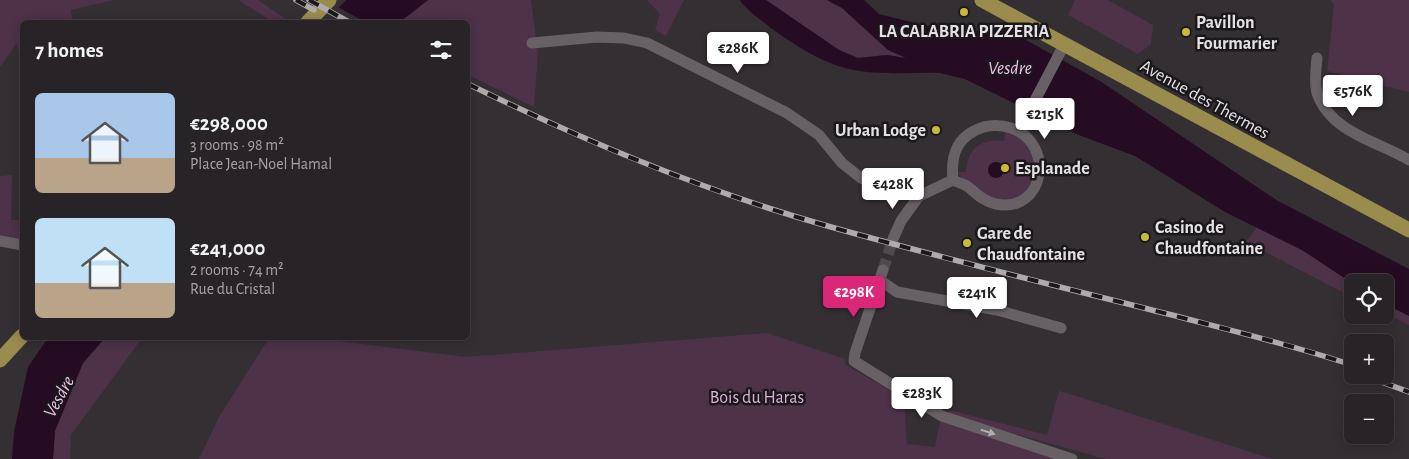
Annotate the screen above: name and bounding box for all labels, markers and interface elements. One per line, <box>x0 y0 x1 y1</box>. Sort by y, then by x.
marker: LA CALABRIA PIZZERIA <box>958 6 970 18</box>
place label: Pavillon Fourmarier <box>1196 14 1278 53</box>
place label: LA CALABRIA PIZZERIA <box>879 23 1050 41</box>
marker: Pavillon Fourmarier <box>1180 26 1192 38</box>
pin: €286K <box>703 32 773 74</box>
icon: filters <box>427 36 455 64</box>
text: 7 homes <box>35 40 104 61</box>
text: €286K <box>718 40 758 56</box>
street label: Avenue des Thermes <box>1137 57 1272 143</box>
water label: Vesdre <box>988 59 1032 78</box>
pin: €576K <box>1318 74 1388 117</box>
text: €576K <box>1334 83 1372 99</box>
pin: €215K <box>1010 98 1080 140</box>
text: €215K <box>1026 106 1064 122</box>
icon: home <box>75 113 135 173</box>
text: €298,000 <box>190 113 268 134</box>
place label: Urban Lodge <box>835 122 926 140</box>
marker: Urban Lodge <box>930 124 942 136</box>
text: 3 rooms · 98 m² <box>190 137 284 153</box>
text: Place Jean-Noel Hamal <box>190 156 332 172</box>
place label: Esplanade <box>1015 160 1090 178</box>
marker: Esplanade <box>999 162 1011 174</box>
pin: €428K <box>858 168 928 210</box>
text: €428K <box>873 176 913 192</box>
place label: Casino de Chaudfontaine <box>1155 219 1263 258</box>
place label: Gare de Chaudfontaine <box>977 225 1085 264</box>
marker: Casino de Chaudfontaine <box>1139 231 1151 243</box>
marker: Gare de Chaudfontaine <box>961 237 973 249</box>
icon: home <box>75 238 135 298</box>
text: €241,000 <box>190 238 265 259</box>
text: 2 rooms · 74 m² <box>190 262 284 278</box>
map controls <box>1344 274 1394 444</box>
button: locate <box>1344 274 1394 324</box>
pin: €298K <box>819 276 889 318</box>
pin: €241K <box>942 276 1012 319</box>
text: Rue du Cristal <box>190 281 275 297</box>
text: €298K <box>834 284 874 300</box>
text: €241K <box>958 285 996 301</box>
button: + <box>1344 334 1394 384</box>
water label: Vesdre <box>40 373 78 421</box>
pin: €283K <box>887 376 957 419</box>
text: €283K <box>902 385 942 401</box>
park label: Bois du Haras <box>710 389 804 407</box>
button: − <box>1344 394 1394 444</box>
one-way arrow <box>981 428 996 436</box>

